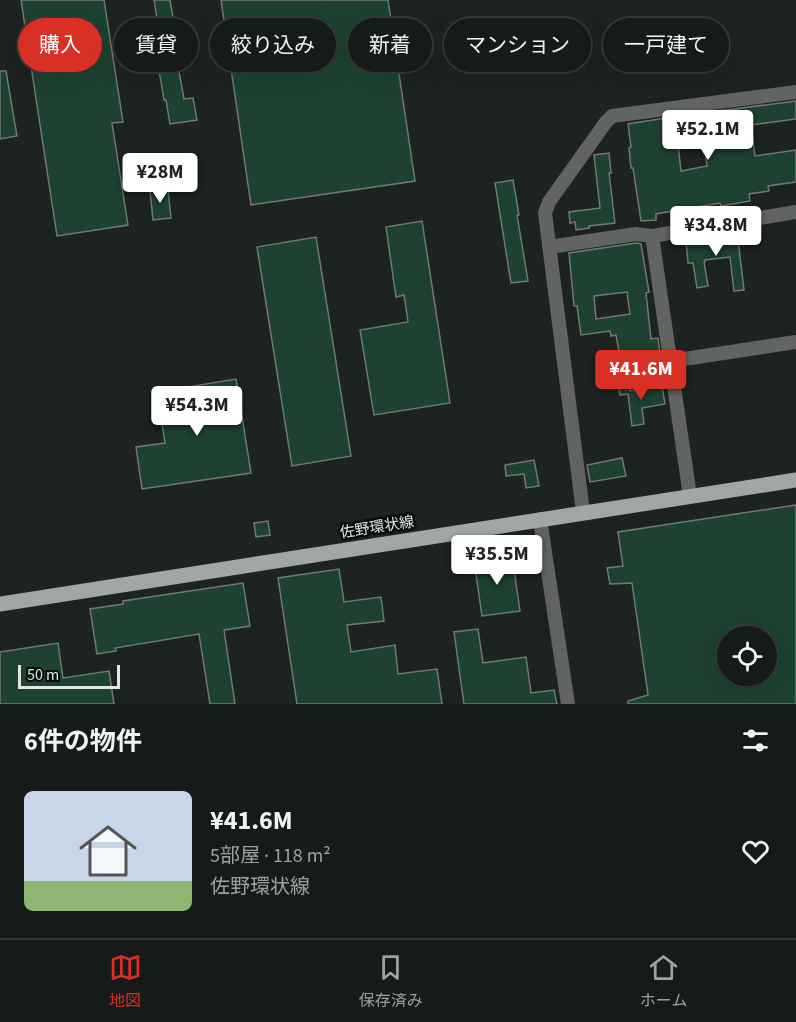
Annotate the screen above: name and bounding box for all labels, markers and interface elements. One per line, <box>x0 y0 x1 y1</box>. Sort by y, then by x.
chip: 購入 <box>18 18 102 72</box>
chip: 賃貸 <box>114 18 198 72</box>
chip: 絞り込み <box>210 18 336 72</box>
chip: 新着 <box>348 18 432 72</box>
chip: マンション <box>444 18 591 72</box>
chip: 一戸建て <box>603 18 729 72</box>
pin: ¥52.1M <box>659 110 757 161</box>
text: ¥52.1M <box>676 115 740 143</box>
pin: ¥28M <box>124 153 196 204</box>
text: ¥28M <box>137 158 183 186</box>
pin: ¥34.8M <box>667 206 765 257</box>
text: ¥34.8M <box>684 211 748 239</box>
pin: ¥41.6M <box>592 350 690 401</box>
text: ¥41.6M <box>609 355 673 383</box>
pin: ¥54.3M <box>148 386 246 437</box>
text: ¥54.3M <box>165 391 229 419</box>
street label: 佐野環状線 <box>338 511 416 544</box>
pin: ¥35.5M <box>448 535 546 586</box>
text: ¥35.5M <box>465 540 529 568</box>
map controls <box>717 626 777 686</box>
button: locate <box>717 626 777 686</box>
scale bar <box>18 662 120 690</box>
text: 50 m <box>27 664 59 686</box>
text: 6件の物件 <box>24 723 142 760</box>
icon: filters <box>739 724 772 757</box>
text: ¥41.6M <box>210 802 293 839</box>
icon: home <box>72 815 144 887</box>
icon: heart <box>739 835 772 868</box>
text: 5部屋 · 118 m² <box>210 842 331 870</box>
text: 佐野環状線 <box>210 873 310 901</box>
tab: 地図 <box>109 951 142 1012</box>
tab: 保存済み <box>359 951 423 1012</box>
tab: ホーム <box>640 951 687 1012</box>

